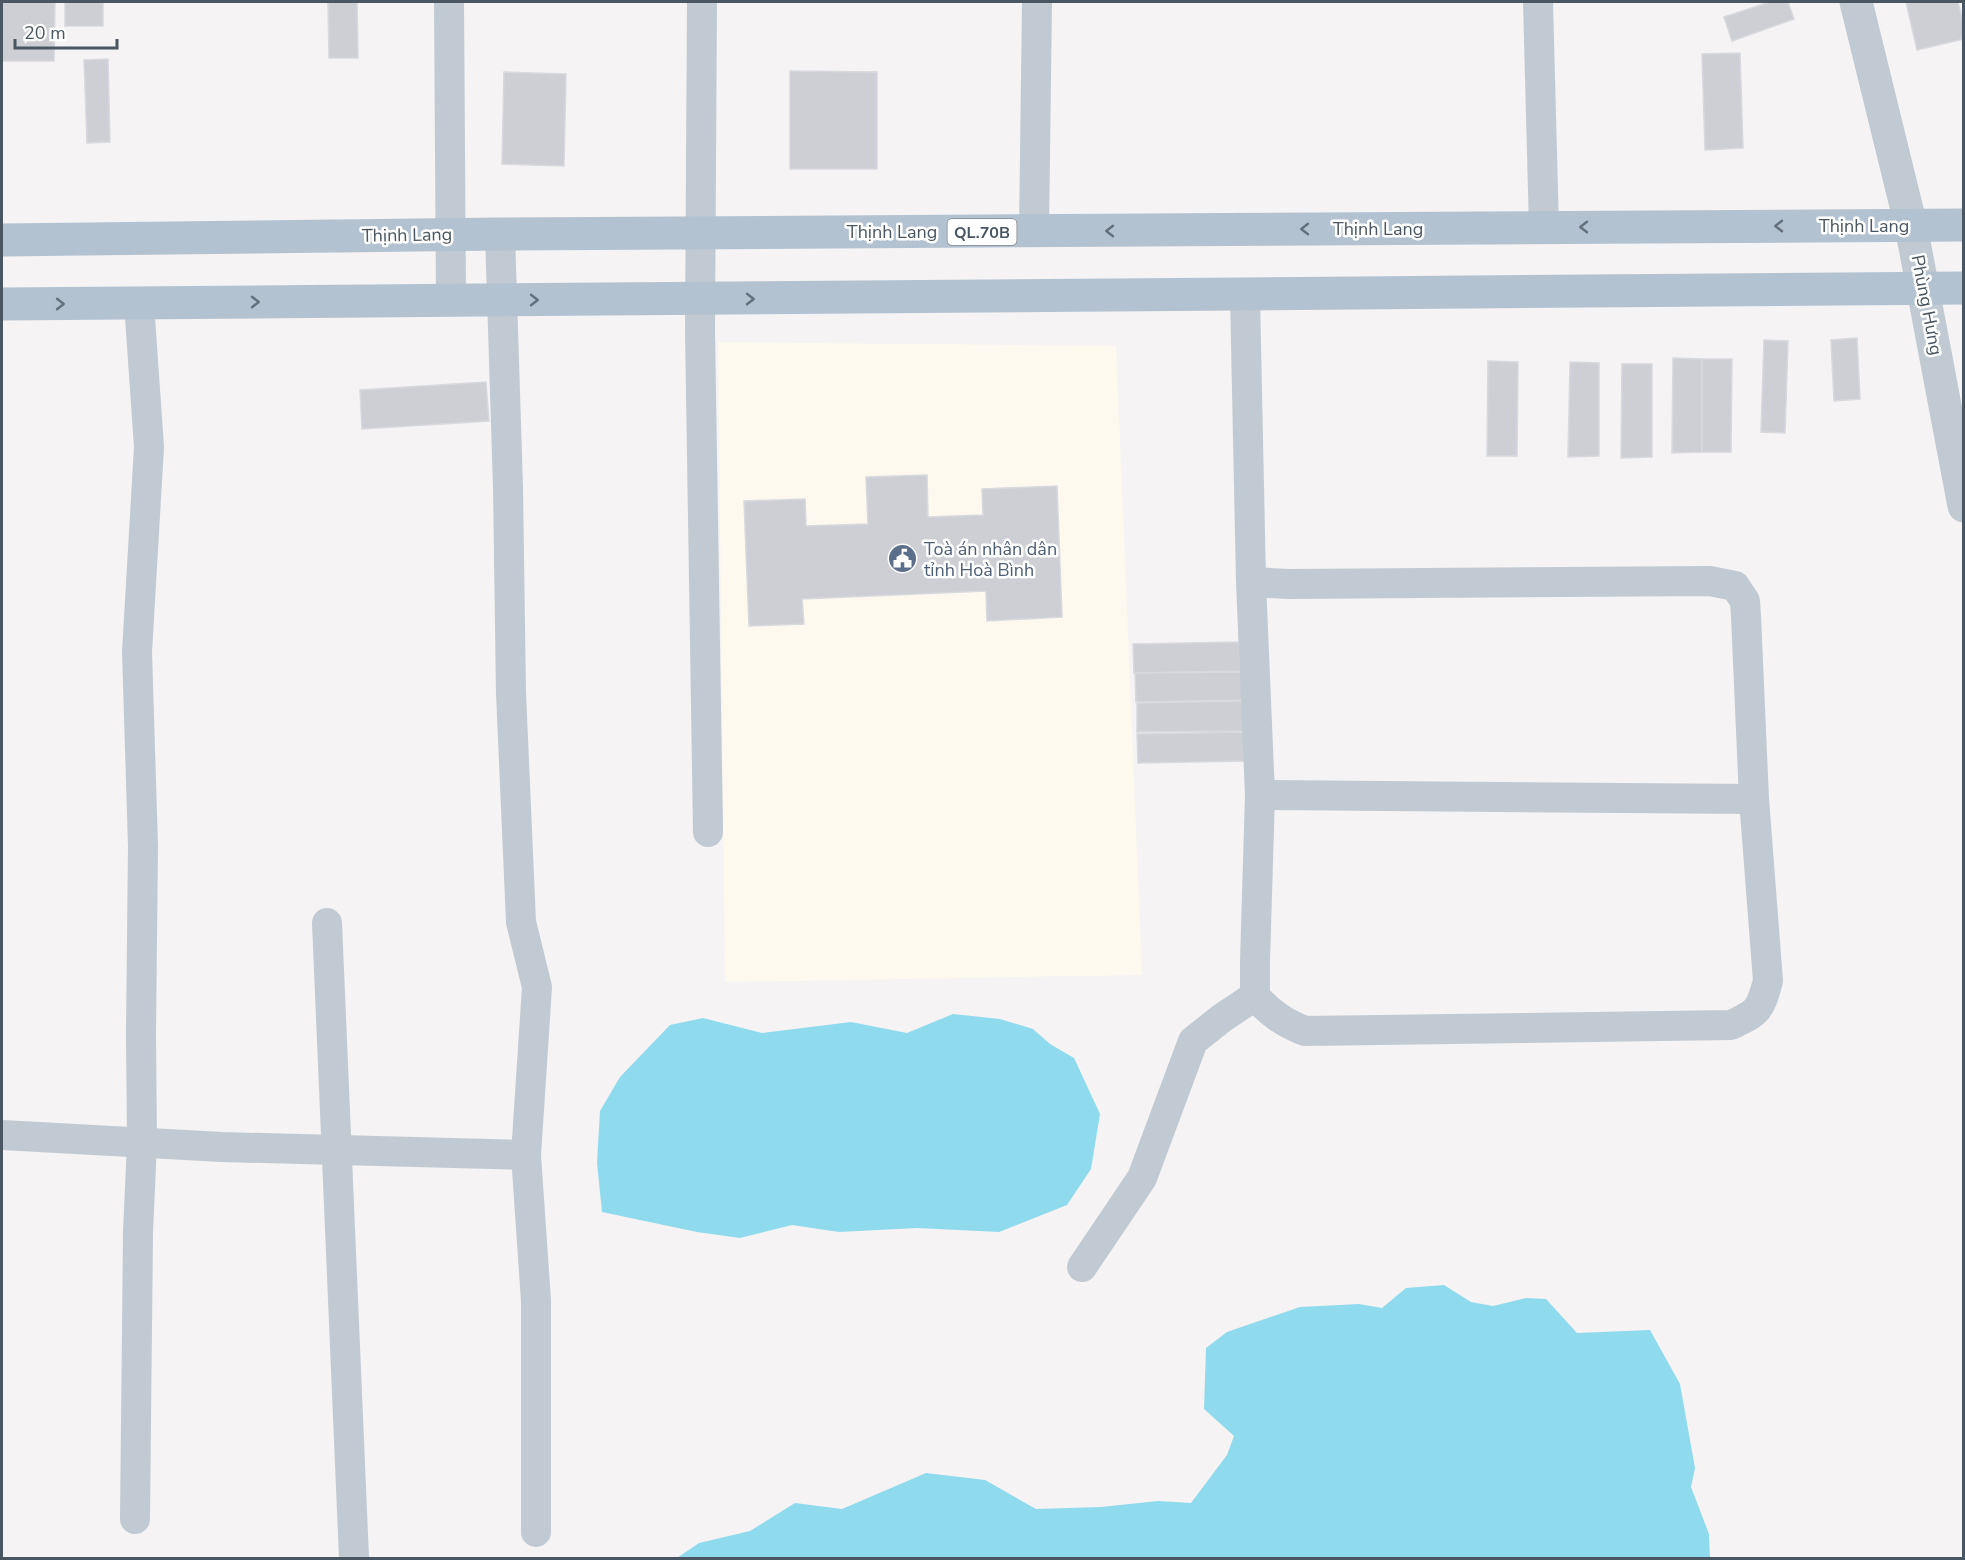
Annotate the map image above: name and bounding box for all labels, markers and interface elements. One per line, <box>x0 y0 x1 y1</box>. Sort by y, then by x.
scale bar <box>15 12 117 50</box>
text: 20 m <box>24 21 66 45</box>
street label: Thịnh Lang <box>1819 214 1909 238</box>
street label: Thịnh Lang <box>1333 217 1423 241</box>
road number: QL.70B <box>948 219 1016 245</box>
street label: Thịnh Lang <box>847 220 937 244</box>
one-way arrow <box>1775 220 1784 232</box>
one-way arrow <box>1580 221 1589 233</box>
street label: Thịnh Lang <box>362 222 452 248</box>
one-way arrow <box>1301 223 1310 235</box>
one-way arrow <box>1106 225 1115 237</box>
street label: Phùng Hưng <box>1906 253 1948 357</box>
one-way arrow <box>745 292 754 305</box>
one-way arrow <box>529 294 538 306</box>
one-way arrow <box>250 296 259 309</box>
one-way arrow <box>55 298 64 310</box>
place label: Toà án nhân dân tỉnh Hoà Bình <box>924 537 1057 582</box>
public building icon: Toà án nhân dân tỉnh Hoà Bình <box>887 543 919 575</box>

